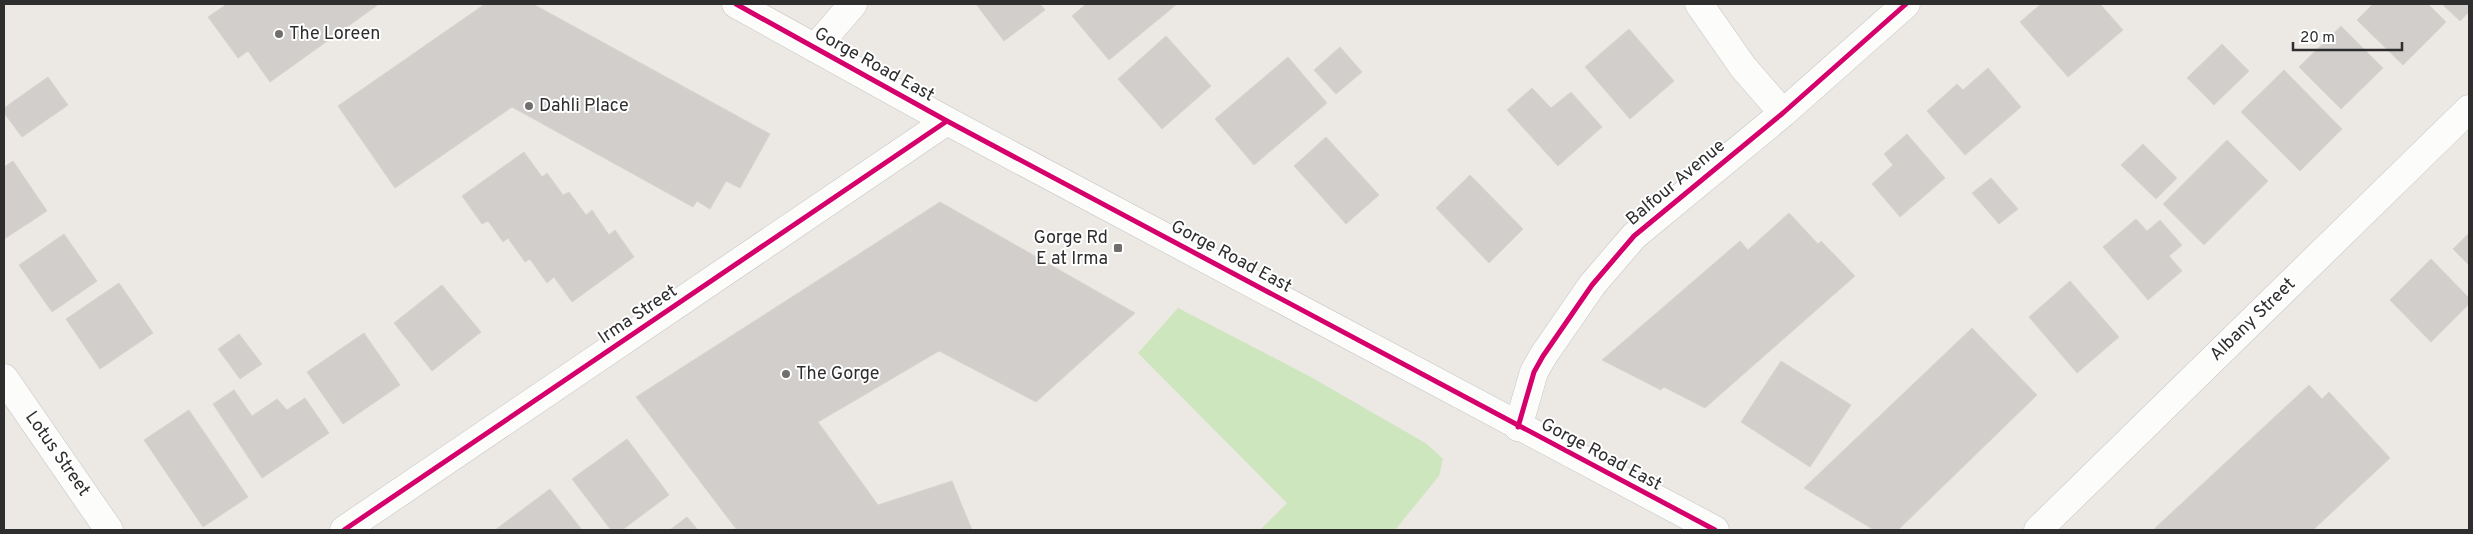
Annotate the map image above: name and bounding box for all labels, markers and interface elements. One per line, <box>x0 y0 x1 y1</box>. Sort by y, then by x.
scale bar <box>2293 20 2402 52</box>
street label: Gorge Road East <box>810 22 938 108</box>
place label: The Loreen <box>289 23 380 46</box>
marker: The Loreen <box>273 28 285 40</box>
text: 20 m <box>2300 29 2335 48</box>
place label: Dahli Place <box>539 95 629 118</box>
marker: Dahli Place <box>523 100 535 112</box>
street label: Balfour Avenue <box>1622 135 1730 231</box>
street label: Gorge Road East <box>1166 215 1296 299</box>
place label: Gorge Rd E at Irma <box>1034 227 1108 271</box>
marker: Gorge Rd E at Irma <box>1112 242 1124 254</box>
street label: Albany Street <box>2205 273 2301 367</box>
street label: Irma Street <box>594 280 682 350</box>
place label: The Gorge <box>796 363 879 386</box>
marker: The Gorge <box>780 368 792 380</box>
street label: Lotus Street <box>19 407 95 501</box>
street label: Gorge Road East <box>1536 413 1666 497</box>

